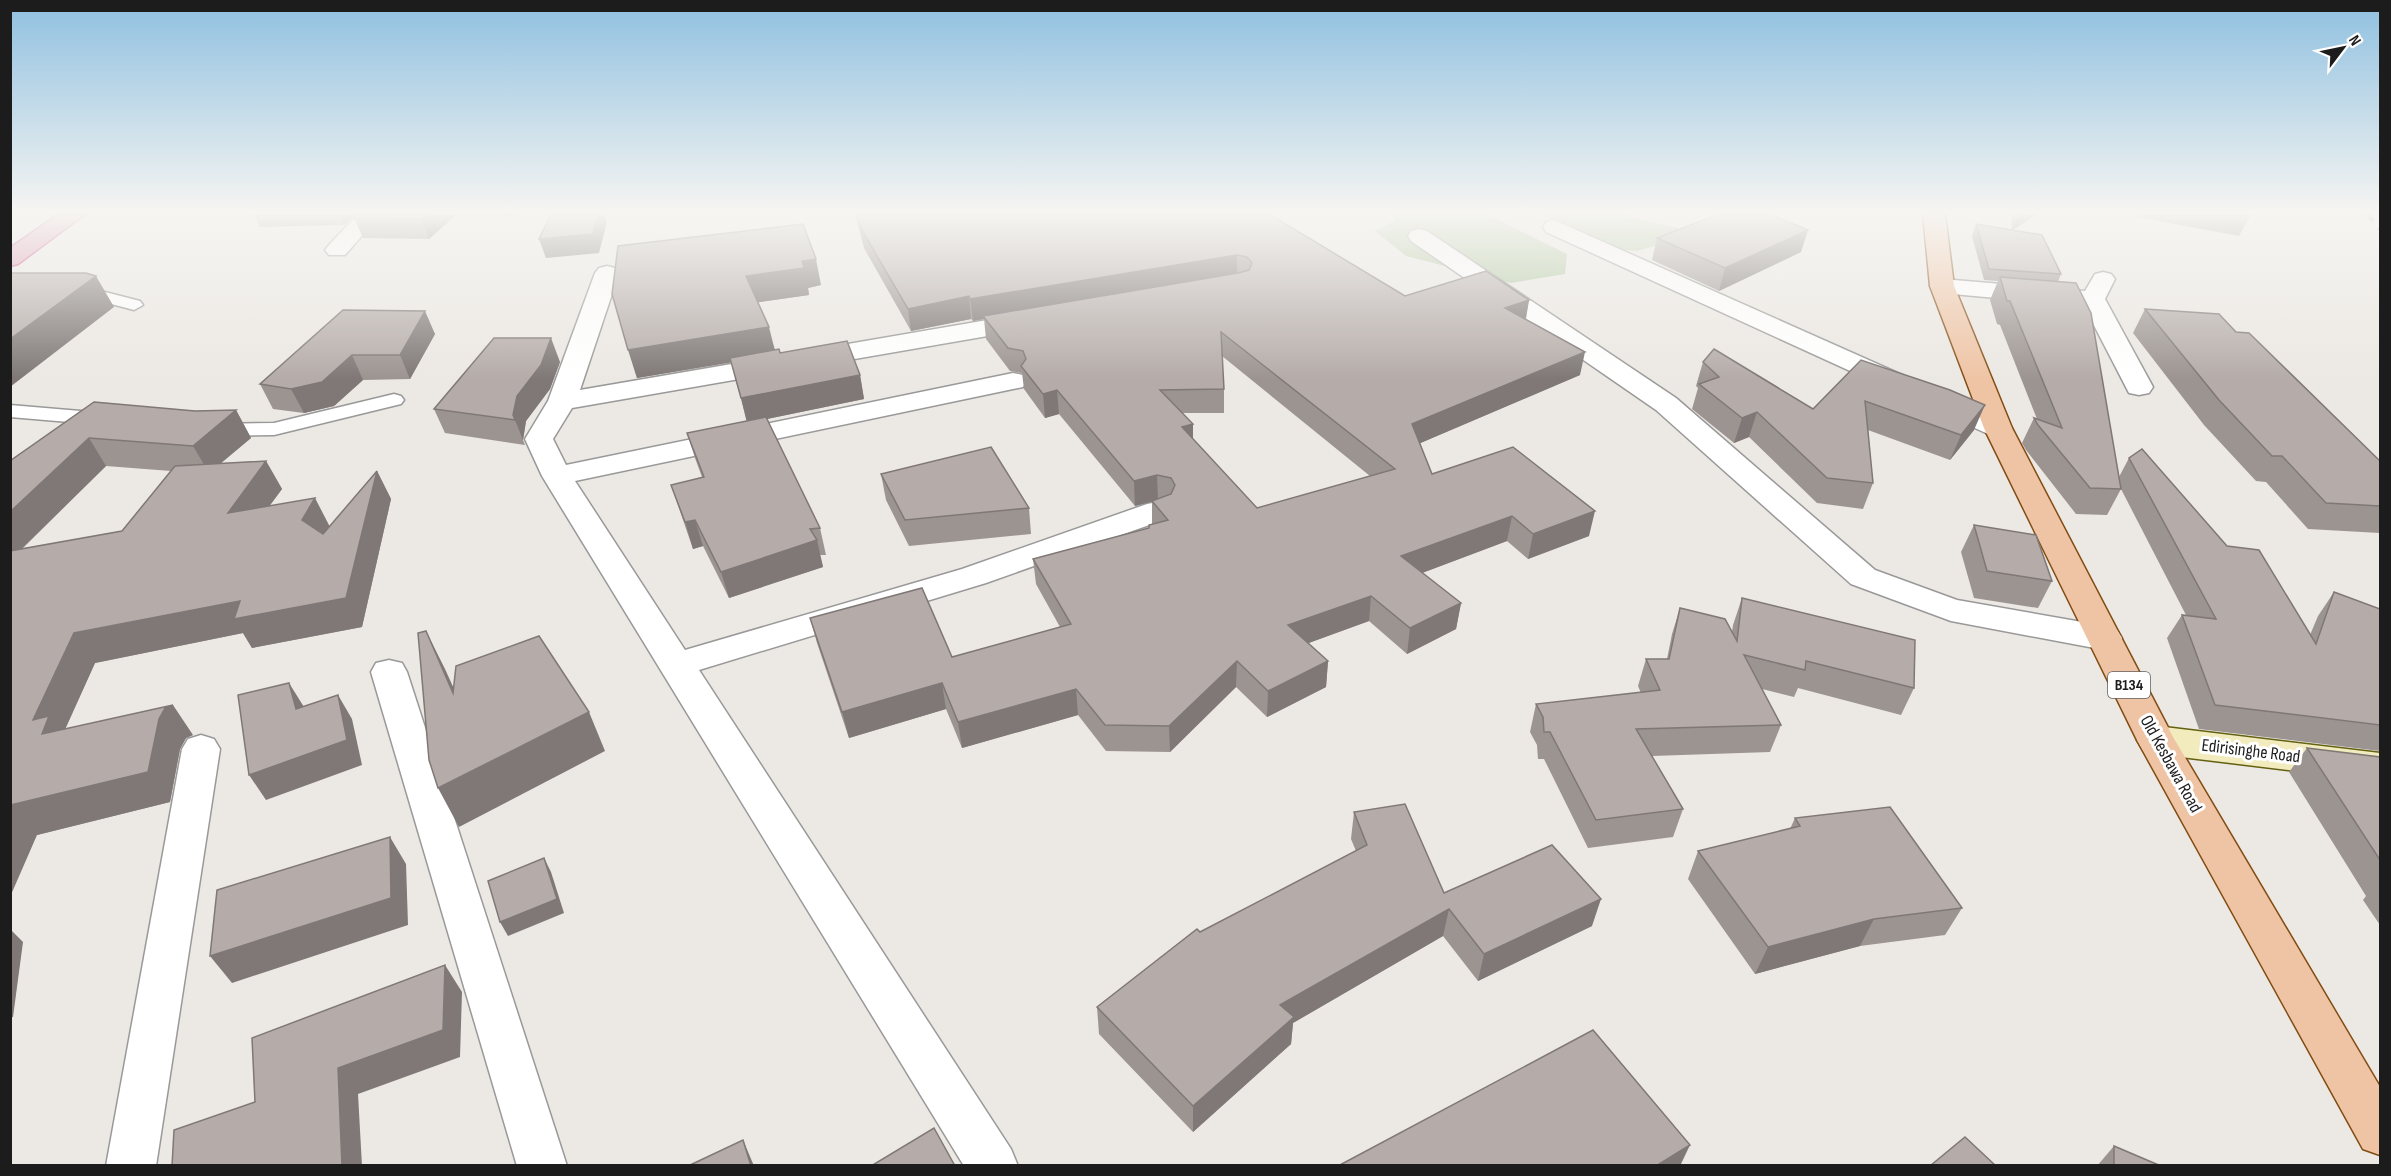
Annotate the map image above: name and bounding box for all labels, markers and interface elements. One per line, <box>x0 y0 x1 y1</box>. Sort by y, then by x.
north arrow <box>2313 18 2373 78</box>
text: N <box>2344 32 2365 50</box>
road number: B134 <box>2108 672 2150 698</box>
street label: Old Kesbawa Road <box>2136 712 2206 816</box>
street label: Edirisinghe Road <box>2201 735 2301 767</box>

